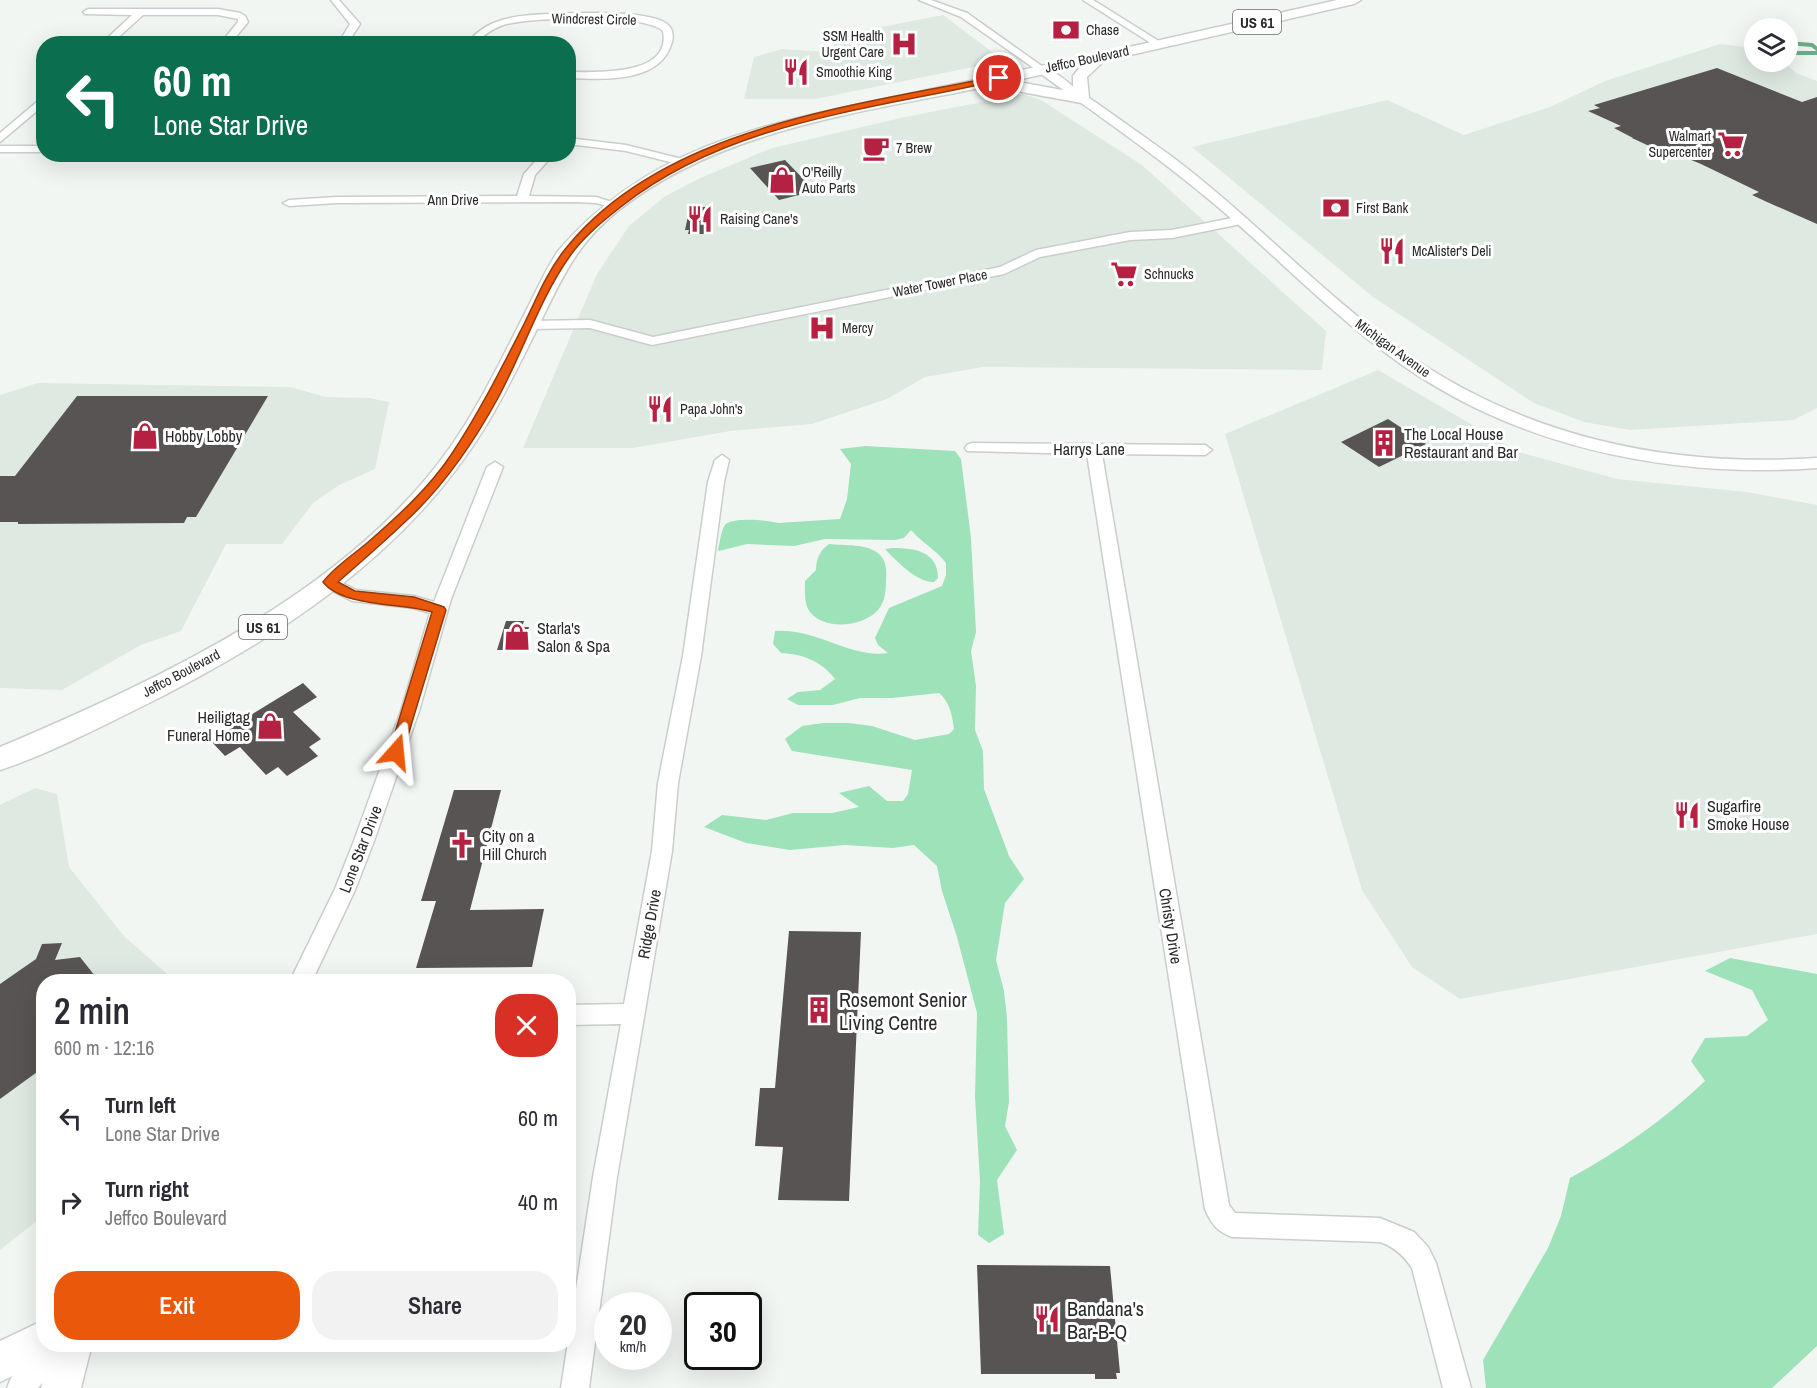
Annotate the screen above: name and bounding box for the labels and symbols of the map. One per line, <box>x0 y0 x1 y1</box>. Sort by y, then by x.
street label: Windcrest Circle <box>551 9 637 29</box>
road number: US 61 <box>1233 10 1281 34</box>
bank icon: Chase <box>1051 15 1081 45</box>
place label: Chase <box>1086 21 1119 39</box>
place label: SSM Health Urgent Care <box>821 27 884 61</box>
hospital icon: SSM Health Urgent Care <box>889 29 919 59</box>
street label: Jeffco Boulevard <box>1043 41 1131 77</box>
pin <box>973 52 1024 103</box>
restaurant icon: Smoothie King <box>781 57 811 87</box>
place label: Smoothie King <box>816 63 893 81</box>
place label: Walmart Supercenter <box>1648 127 1711 161</box>
supermarket icon: Walmart Supercenter <box>1716 129 1746 159</box>
cafe icon: 7 Brew <box>861 133 891 163</box>
place label: 7 Brew <box>896 139 932 157</box>
place label: O'Reilly Auto Parts <box>801 163 856 197</box>
shop icon: O'Reilly Auto Parts <box>767 165 797 195</box>
street label: Ann Drive <box>426 191 479 209</box>
bank icon: First Bank <box>1321 193 1351 223</box>
place label: First Bank <box>1356 199 1409 217</box>
restaurant icon: Raising Cane's <box>685 204 715 234</box>
place label: Raising Cane's <box>720 210 798 228</box>
restaurant icon: McAlister's Deli <box>1377 236 1407 266</box>
place label: McAlister's Deli <box>1412 242 1491 260</box>
supermarket icon: Schnucks <box>1109 259 1139 289</box>
street label: Water Tower Place <box>891 265 989 301</box>
place label: Schnucks <box>1144 265 1194 283</box>
hospital icon: Mercy <box>807 313 837 343</box>
street label: Michigan Avenue <box>1352 315 1434 381</box>
place label: Mercy <box>842 319 874 337</box>
restaurant icon: Papa John's <box>645 394 675 424</box>
place label: Papa John's <box>680 400 743 418</box>
shop icon: Hobby Lobby <box>130 421 160 451</box>
place label: The Local House Restaurant and Bar <box>1404 423 1518 463</box>
place label: Hobby Lobby <box>165 425 243 447</box>
building icon: The Local House Restaurant and Bar <box>1369 428 1399 458</box>
street label: Harrys Lane <box>1053 438 1125 460</box>
road number: US 61 <box>239 615 287 639</box>
place label: Starla's Salon & Spa <box>537 617 611 657</box>
shop icon: Starla's Salon & Spa <box>502 622 532 652</box>
street label: Jeffco Boulevard <box>139 645 223 701</box>
place label: Heiligtag Funeral Home <box>167 706 251 746</box>
shop icon: Heiligtag Funeral Home <box>255 711 285 741</box>
position arrow <box>364 720 428 784</box>
place label: Sugarfire Smoke House <box>1707 795 1789 835</box>
restaurant icon: Sugarfire Smoke House <box>1672 800 1702 830</box>
street label: Lone Star Drive <box>333 802 387 896</box>
place label: City on a Hill Church <box>482 825 547 865</box>
church icon: City on a Hill Church <box>447 830 477 860</box>
street label: Christy Drive <box>1154 886 1188 966</box>
street label: Ridge Drive <box>632 888 666 960</box>
place label: Rosemont Senior Living Centre <box>839 986 967 1036</box>
building icon: Rosemont Senior Living Centre <box>804 995 834 1025</box>
speed limit sign: 30 <box>684 1292 762 1370</box>
place label: Bandana's Bar-B-Q <box>1067 1295 1144 1345</box>
restaurant icon: Bandana's Bar-B-Q <box>1032 1304 1062 1334</box>

